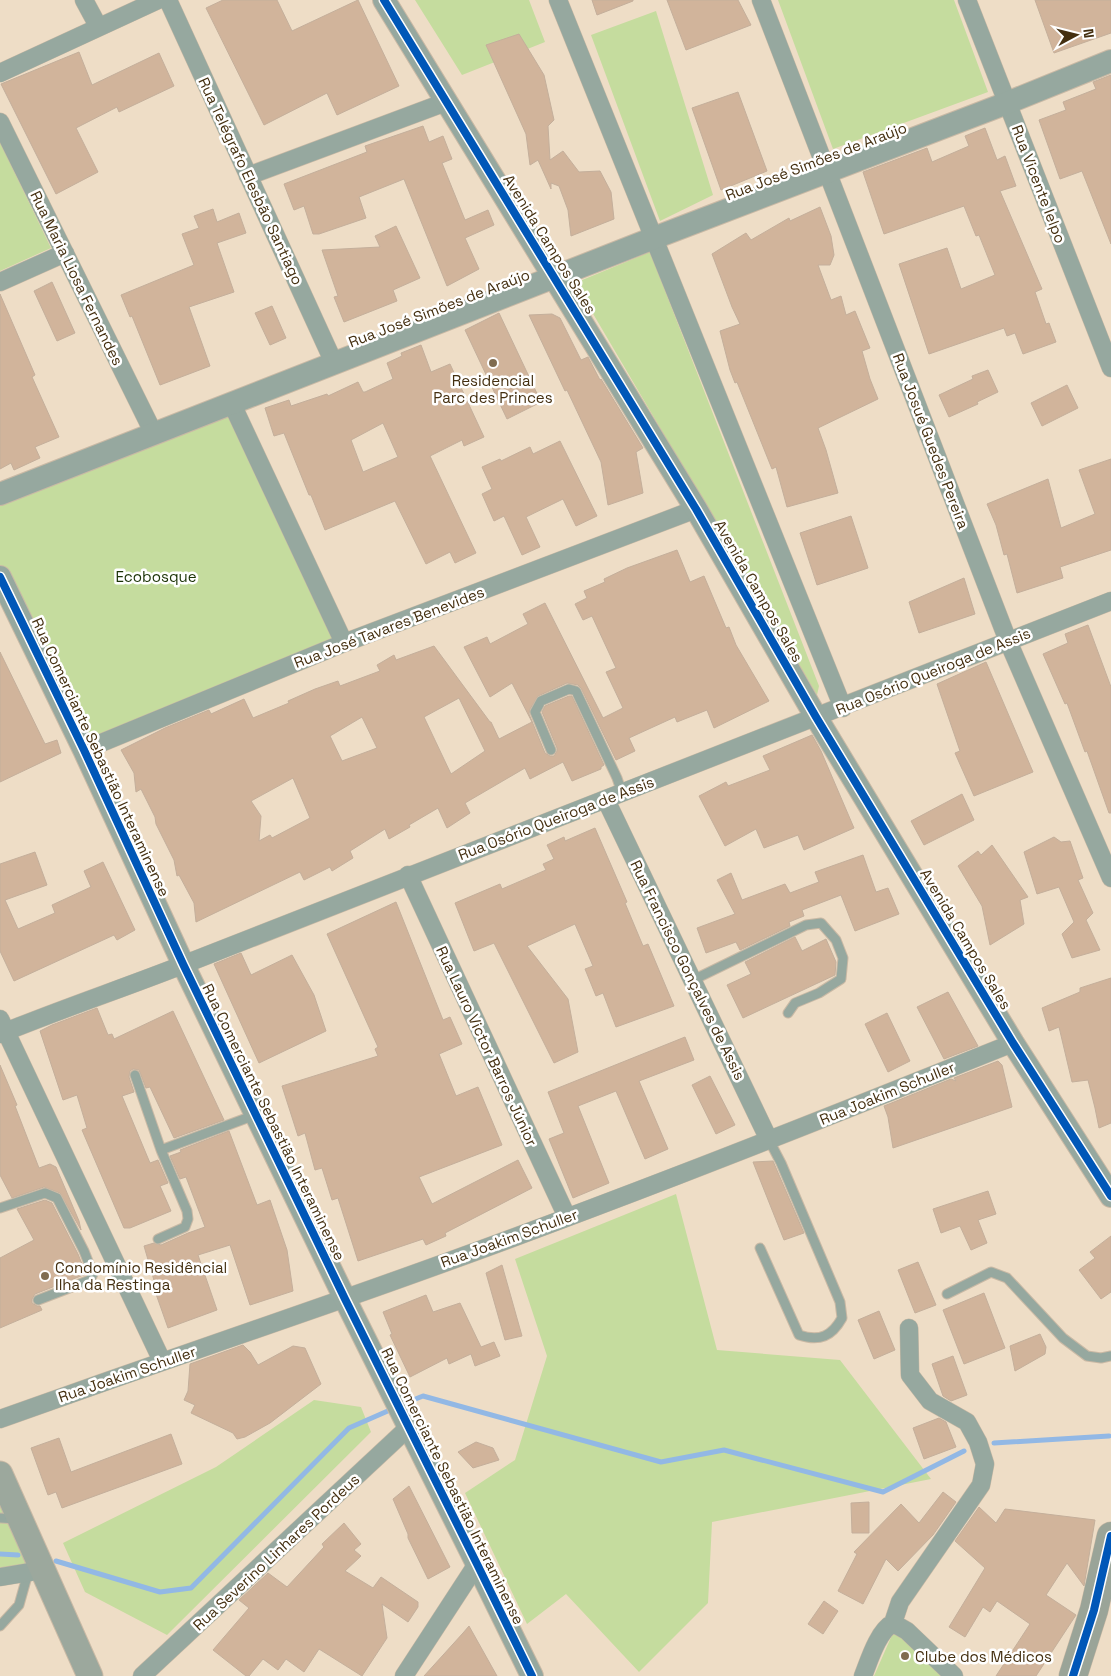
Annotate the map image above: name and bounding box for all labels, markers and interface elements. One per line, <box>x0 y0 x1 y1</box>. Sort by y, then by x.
north arrow <box>1051 10 1101 60</box>
text: N <box>1079 28 1098 39</box>
street label: Rua Telégrafo Elesbão Santiago <box>194 74 308 288</box>
street label: Rua José Simões de Araújo <box>723 118 909 204</box>
street label: Rua Vicente Ielpo <box>1008 122 1070 246</box>
street label: Avenida Campos Sales <box>499 171 601 317</box>
street label: Rua Maria Liosa Fernandes <box>26 188 128 369</box>
street label: Rua José Simões de Araújo <box>346 265 532 351</box>
street label: Rua Josué Guedes Pereira <box>889 350 973 532</box>
marker: Residencial Parc des Princes <box>487 357 499 369</box>
place label: Residencial Parc des Princes <box>433 371 553 407</box>
street label: Avenida Campos Sales <box>711 517 808 666</box>
park label: Ecobosque <box>115 567 197 586</box>
street label: Rua José Tavares Benevides <box>291 582 487 672</box>
street label: Rua Comerciante Sebastião Interaminense <box>28 614 174 900</box>
street label: Rua Osório Queiroga de Assis <box>833 623 1033 719</box>
street label: Rua Osório Queiroga de Assis <box>455 772 657 864</box>
street label: Rua Francisco Gonçalves de Assis <box>626 857 750 1083</box>
street label: Avenida Campos Sales <box>916 865 1016 1013</box>
street label: Rua Lauro Victor Barros Júnior <box>432 943 542 1149</box>
street label: Rua Comerciante Sebastião Interaminense <box>198 980 350 1264</box>
street label: Rua Joakim Schuller <box>817 1057 958 1129</box>
street label: Rua Joakim Schuller <box>438 1204 580 1272</box>
place label: Condomínio Residêncial Ilha da Restinga <box>55 1258 227 1294</box>
marker: Condomínio Residêncial Ilha da Restinga <box>39 1270 51 1282</box>
street label: Rua Joakim Schuller <box>56 1341 199 1406</box>
street label: Rua Comerciante Sebastião Interaminense <box>377 1344 529 1628</box>
street label: Rua Severino Linhares Pordeus <box>189 1470 363 1634</box>
place label: Clube dos Médicos <box>915 1647 1052 1666</box>
marker: Clube dos Médicos <box>899 1650 911 1662</box>

